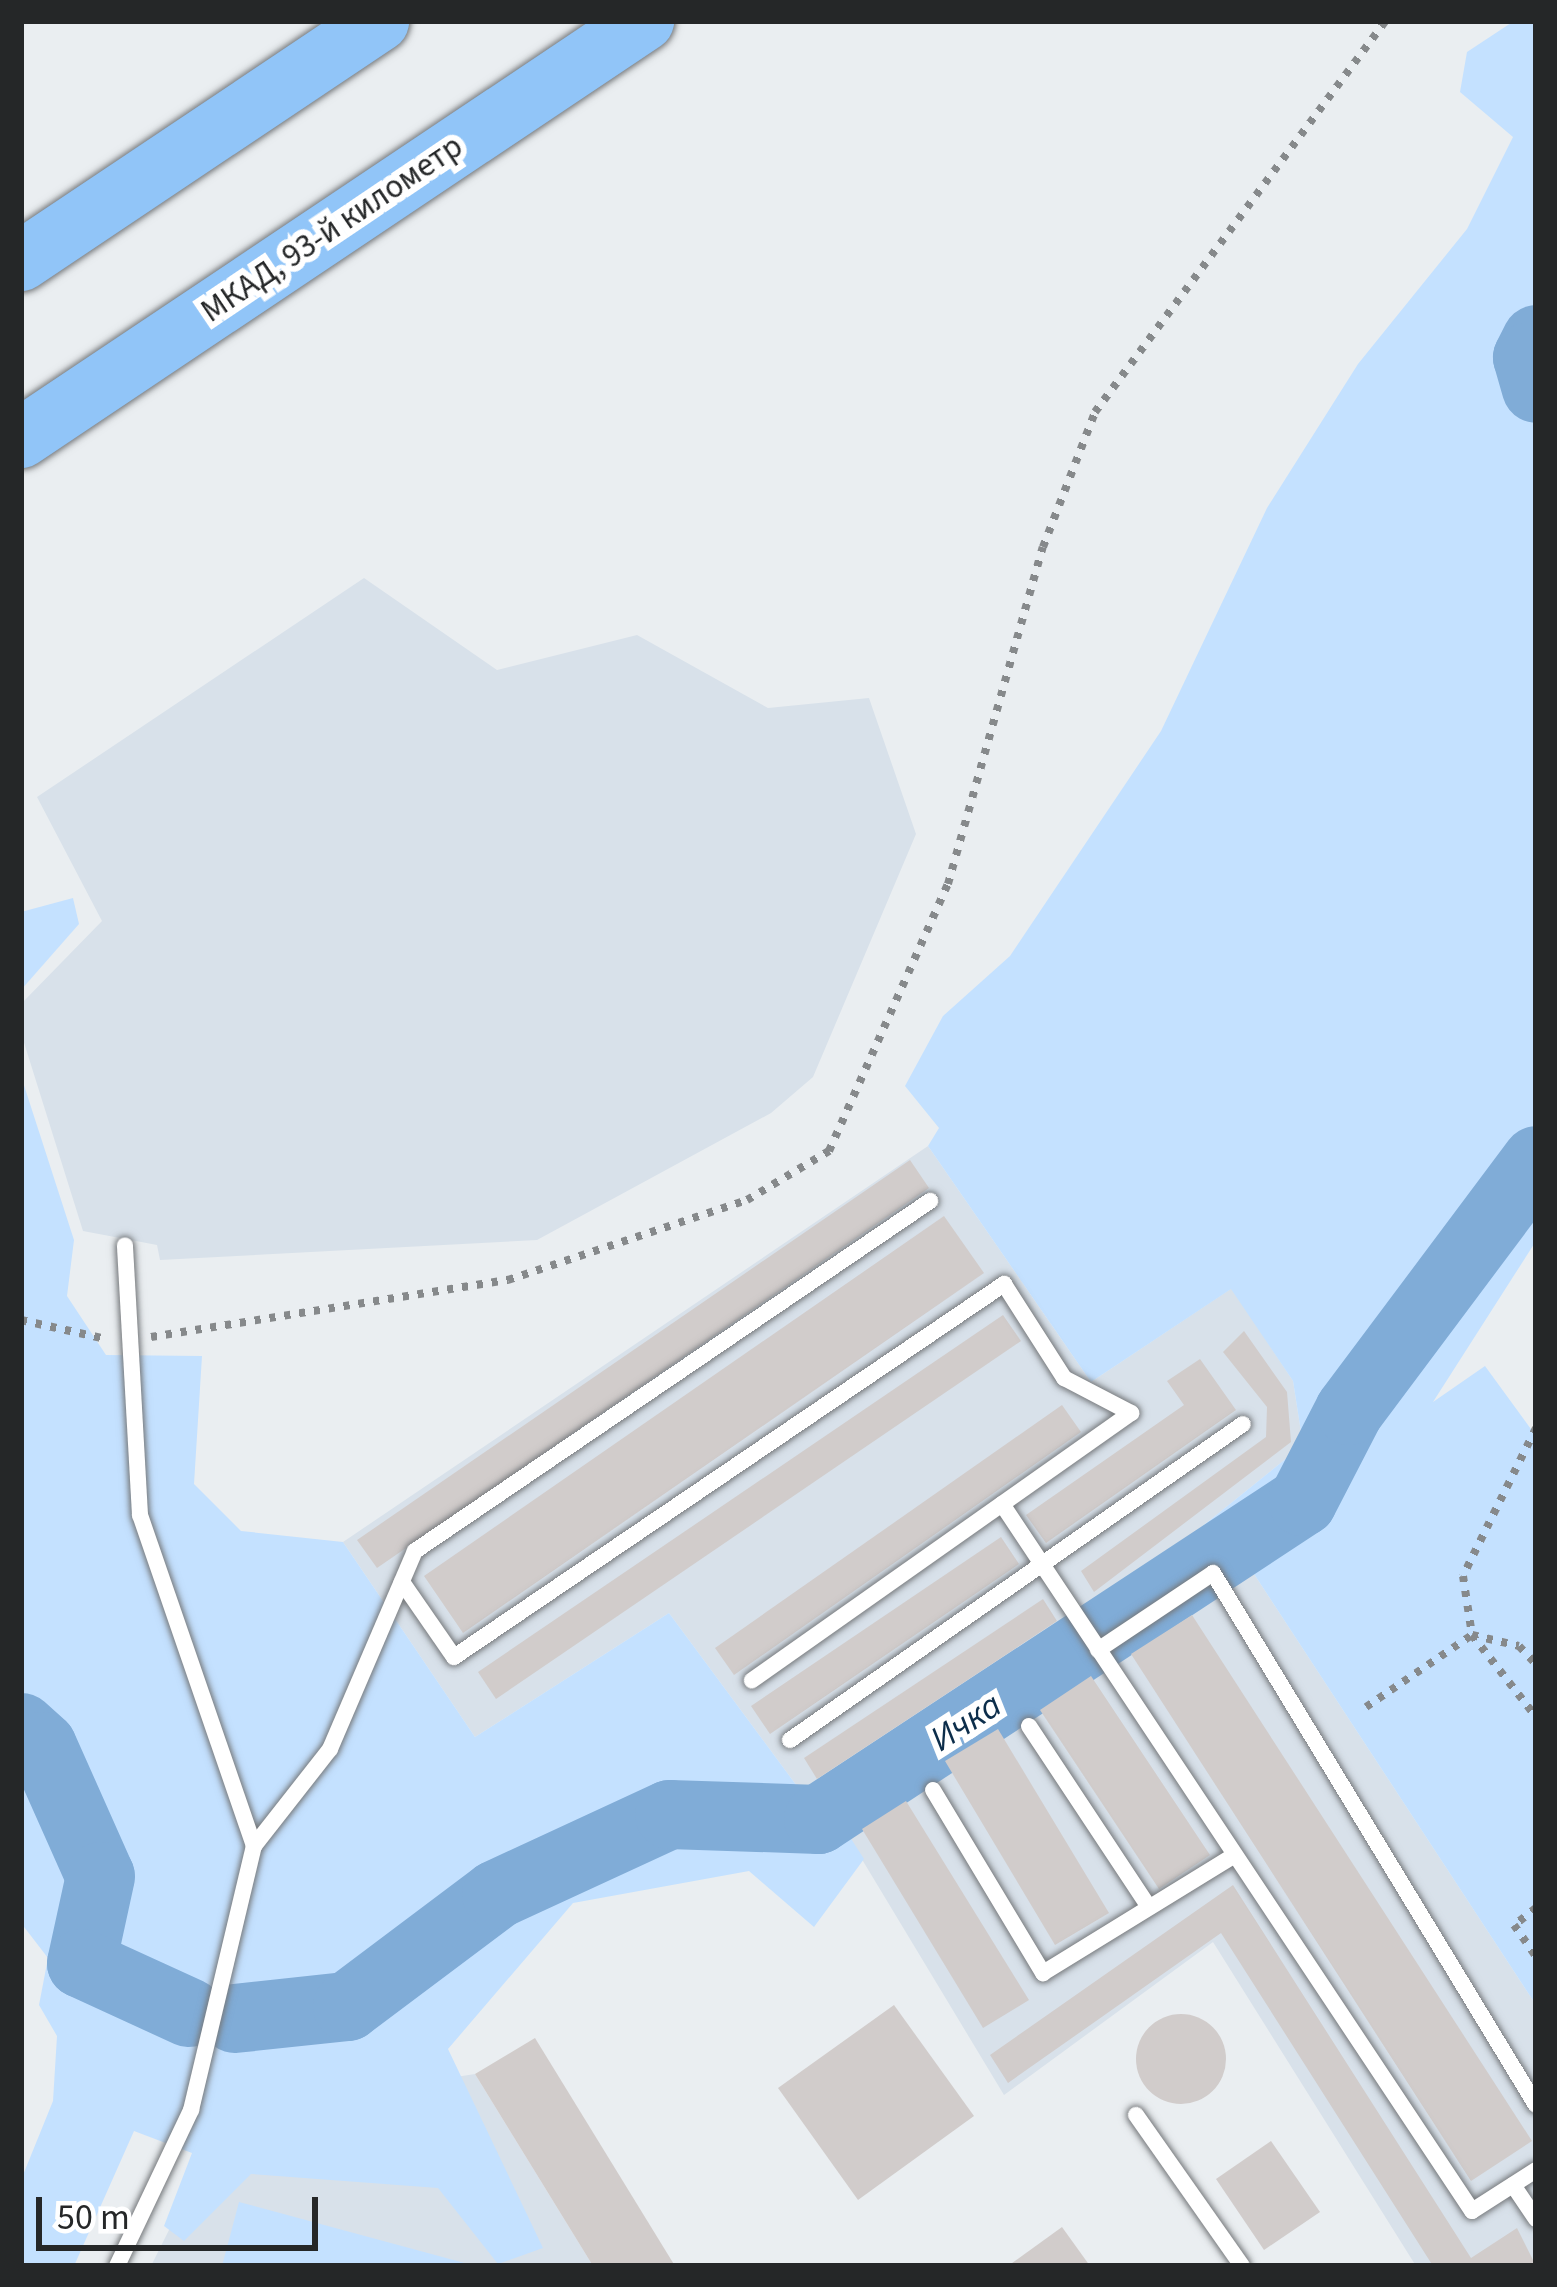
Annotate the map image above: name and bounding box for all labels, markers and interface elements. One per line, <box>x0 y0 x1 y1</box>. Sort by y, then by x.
street label: МКАД, 93-й километр <box>194 127 470 331</box>
water label: Ичка <box>922 1683 1010 1761</box>
scale bar <box>42 2173 324 2247</box>
text: 50 m <box>57 2192 130 2243</box>

